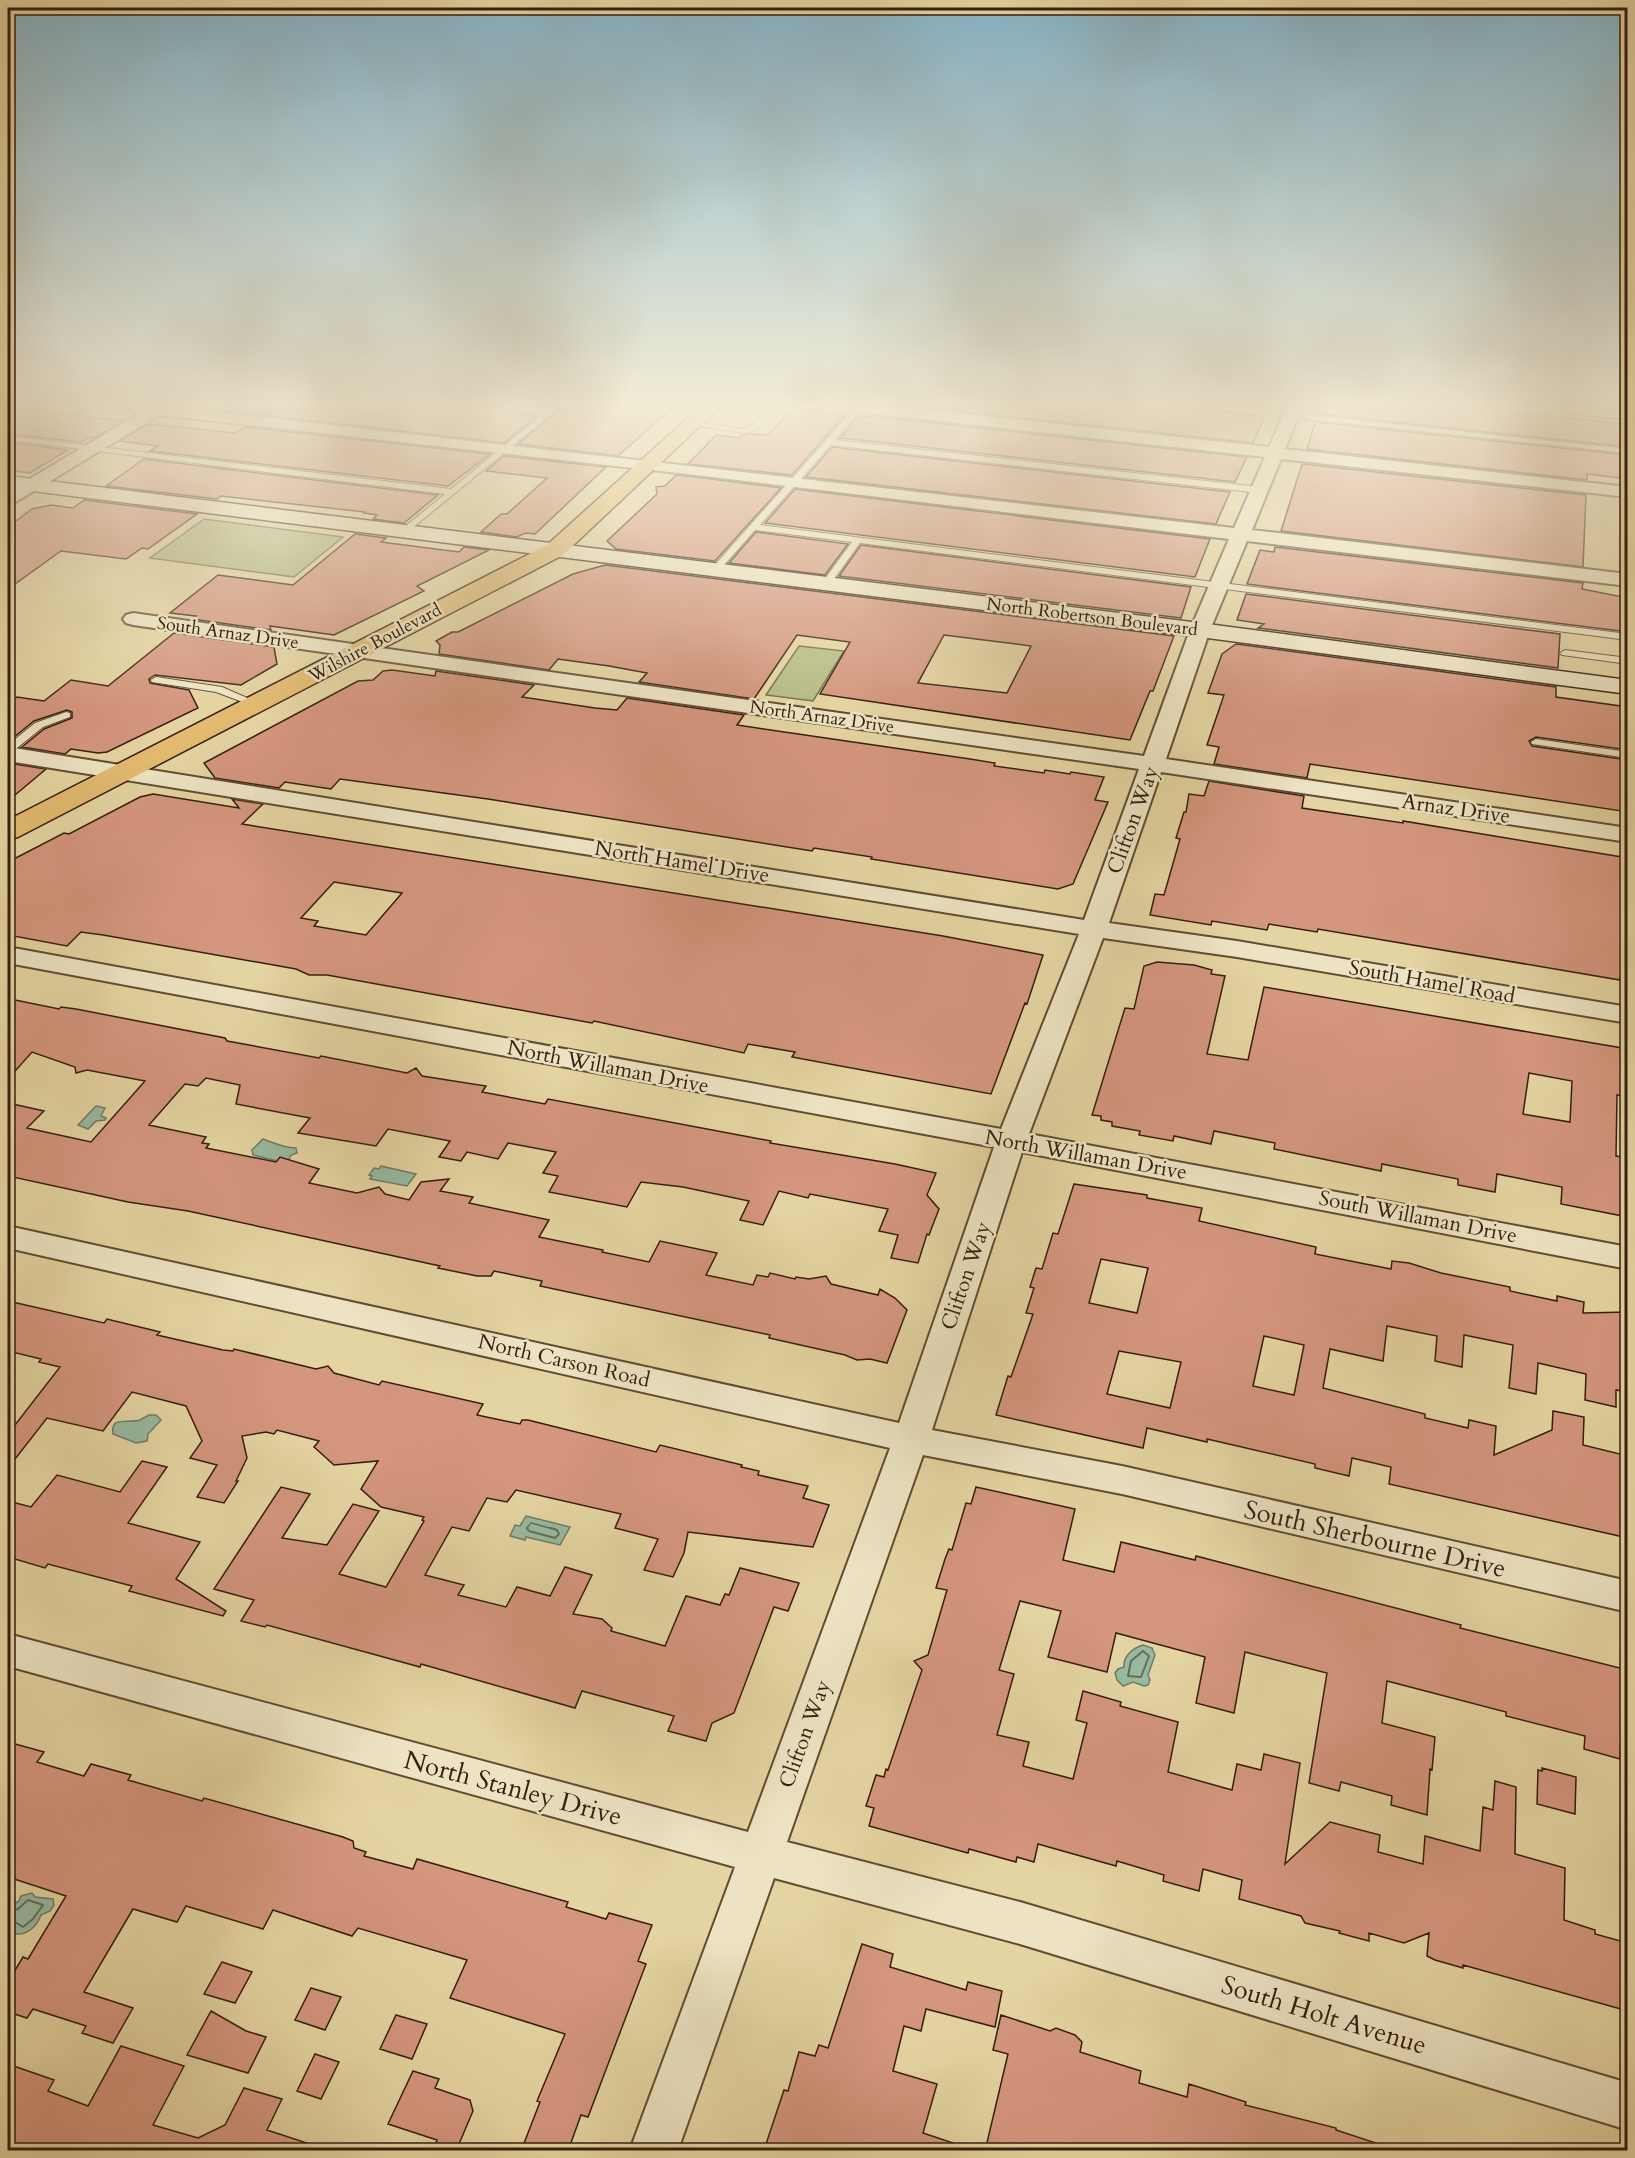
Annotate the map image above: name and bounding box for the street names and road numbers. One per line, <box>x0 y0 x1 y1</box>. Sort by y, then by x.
street label: North Robertson Boulevard <box>985 592 1200 642</box>
street label: Wilshire Boulevard <box>303 597 446 689</box>
street label: South Arnaz Drive <box>156 611 300 655</box>
street label: North Arnaz Drive <box>748 694 896 740</box>
street label: Clifton Way <box>1100 762 1166 878</box>
street label: Arnaz Drive <box>1400 787 1512 831</box>
street label: North Hamel Drive <box>593 834 771 890</box>
street label: South Hamel Road <box>1347 953 1517 1011</box>
street label: North Willaman Drive <box>505 1033 711 1101</box>
street label: North Willaman Drive <box>983 1123 1189 1187</box>
street label: South Willaman Drive <box>1316 1184 1520 1250</box>
street label: Clifton Way <box>934 1218 998 1334</box>
street label: North Carson Road <box>475 1327 653 1395</box>
street label: South Sherbourne Drive <box>1241 1492 1509 1586</box>
street label: Clifton Way <box>772 1676 838 1792</box>
street label: North Stanley Drive <box>400 1742 626 1834</box>
street label: South Holt Avenue <box>1217 1967 1431 2063</box>

